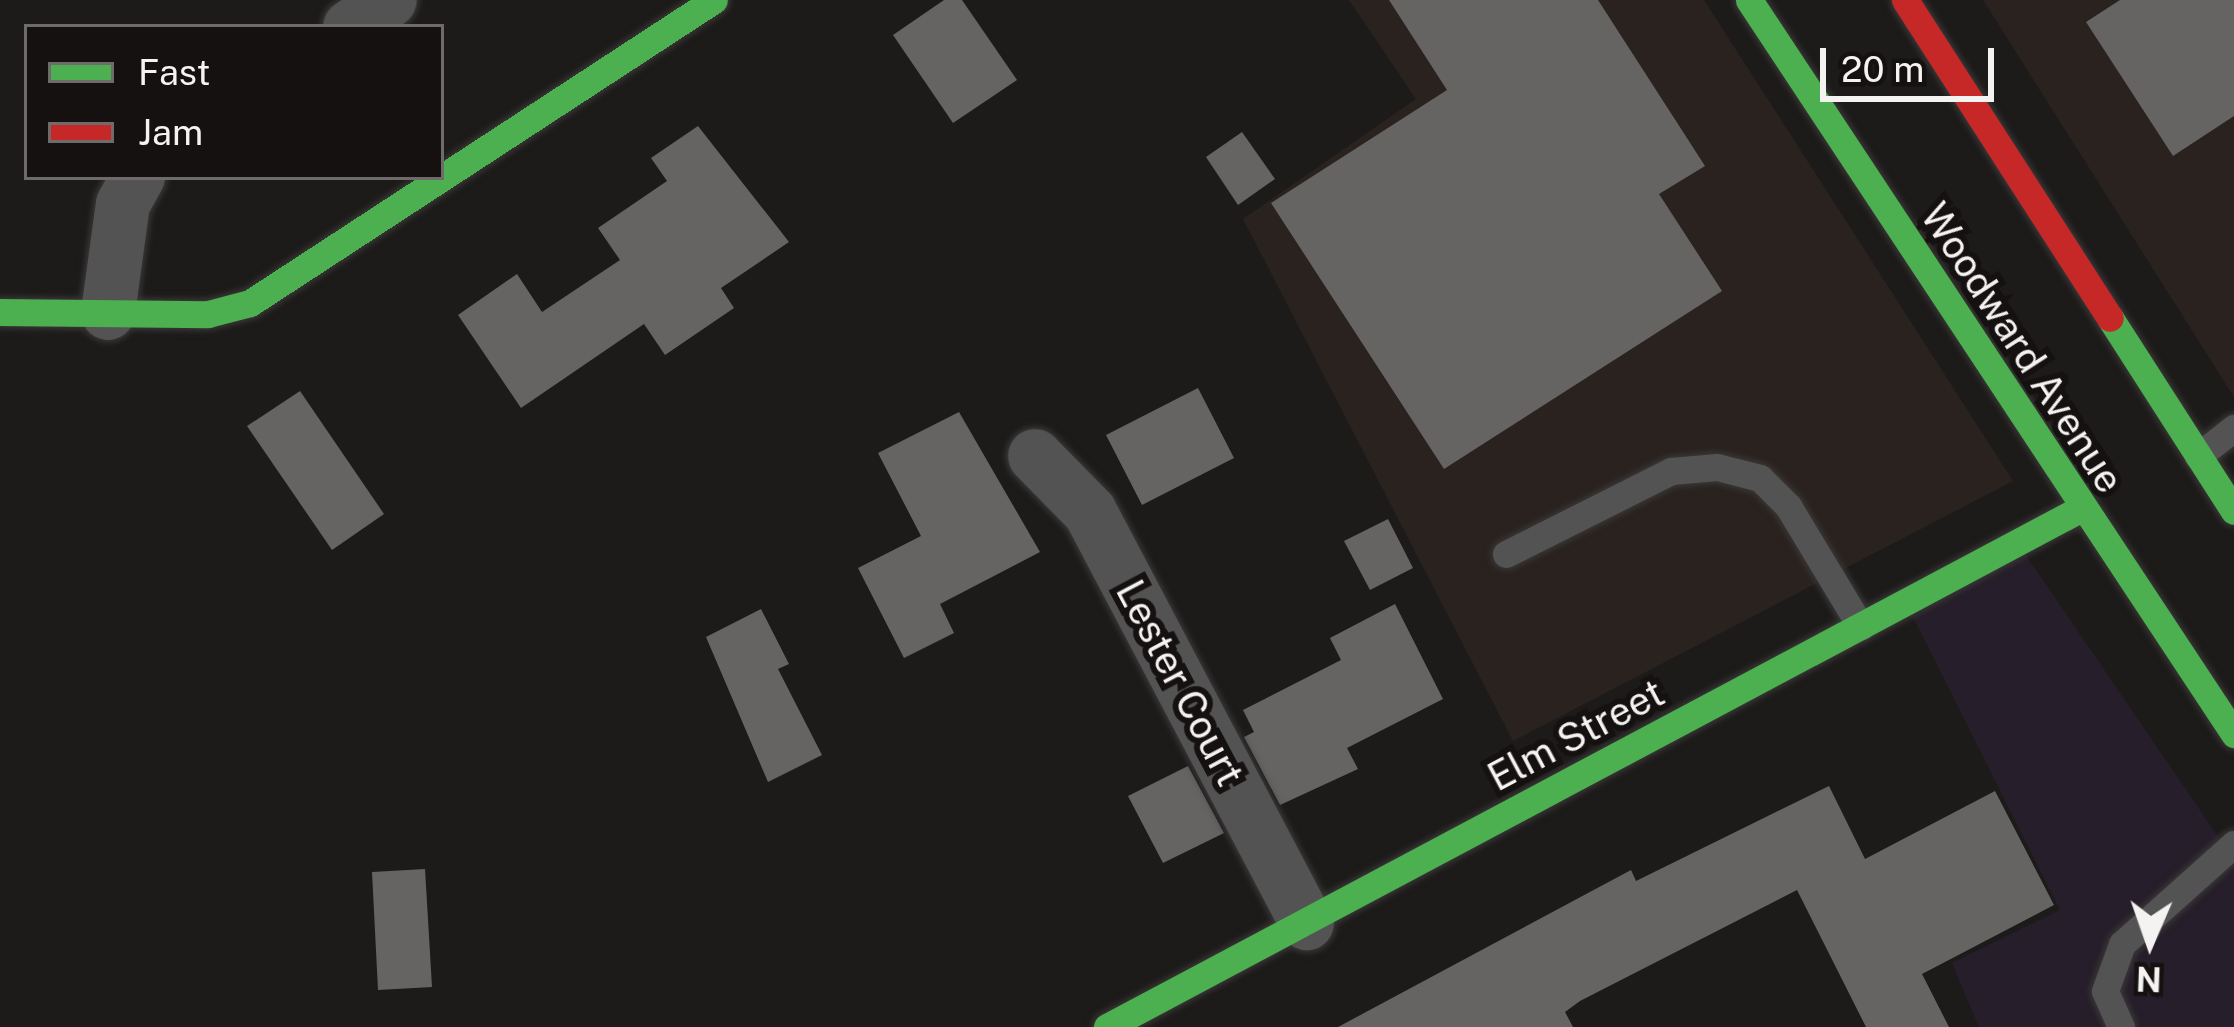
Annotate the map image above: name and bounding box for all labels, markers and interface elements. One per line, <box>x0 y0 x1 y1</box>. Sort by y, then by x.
legend <box>24 24 444 180</box>
scale bar <box>1826 24 2000 98</box>
text: 20 m <box>1841 48 1924 90</box>
text: Fast <box>138 51 211 93</box>
text: Jam <box>138 111 203 153</box>
street label: Woodward Avenue <box>1911 194 2133 502</box>
street label: Lester Court <box>1106 572 1254 794</box>
street label: Elm Street <box>1480 669 1672 801</box>
north arrow <box>2090 883 2210 1003</box>
text: N <box>2135 960 2162 998</box>

